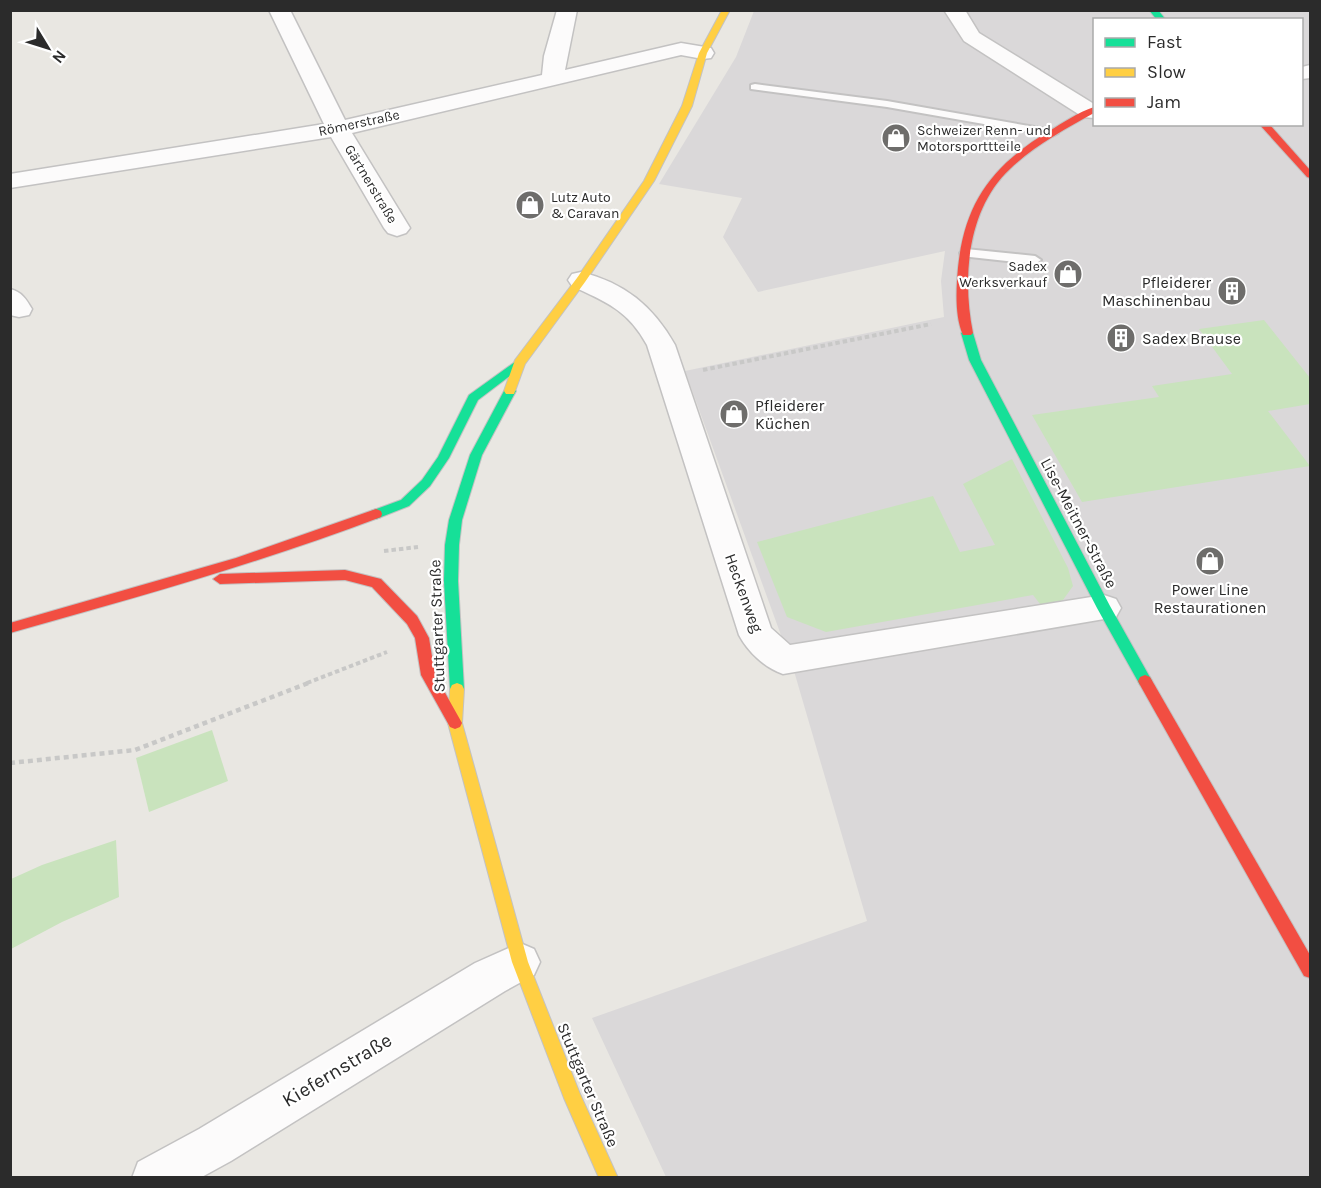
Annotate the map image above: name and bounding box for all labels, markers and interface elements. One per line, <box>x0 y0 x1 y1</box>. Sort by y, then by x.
north arrow <box>18 18 78 78</box>
legend <box>1093 18 1303 126</box>
text: Fast <box>1147 31 1182 53</box>
text: N <box>48 47 70 67</box>
text: Slow <box>1147 61 1186 83</box>
text: Jam <box>1147 91 1181 113</box>
street label: Römerstraße <box>317 106 401 140</box>
shop icon: Schweizer Renn- und Motorsporttteile <box>880 122 912 154</box>
place label: Schweizer Renn- und Motorsporttteile <box>917 122 1051 155</box>
street label: Gärtnerstraße <box>341 142 401 226</box>
shop icon: Lutz Auto & Caravan <box>514 189 546 221</box>
place label: Lutz Auto & Caravan <box>551 189 619 222</box>
place label: Sadex Werksverkauf <box>959 258 1047 291</box>
shop icon: Sadex Werksverkauf <box>1052 258 1084 290</box>
place label: Pfleiderer Maschinenbau <box>1102 273 1211 310</box>
building icon: Pfleiderer Maschinenbau <box>1216 275 1248 307</box>
building icon: Sadex Brause <box>1105 322 1137 354</box>
place label: Sadex Brause <box>1142 329 1241 348</box>
place label: Pfleiderer Küchen <box>755 396 824 433</box>
shop icon: Pfleiderer Küchen <box>718 398 750 430</box>
street label: Lise-Meitner-Straße <box>1037 455 1121 591</box>
shop icon: Power Line Restaurationen <box>1194 545 1226 577</box>
street label: Heckenweg <box>721 551 767 635</box>
street label: Stuttgarter Straße <box>425 559 449 693</box>
place label: Power Line Restaurationen <box>1154 580 1266 617</box>
street label: Stuttgarter Straße <box>553 1020 623 1150</box>
street label: Kiefernstraße <box>278 1028 396 1112</box>

